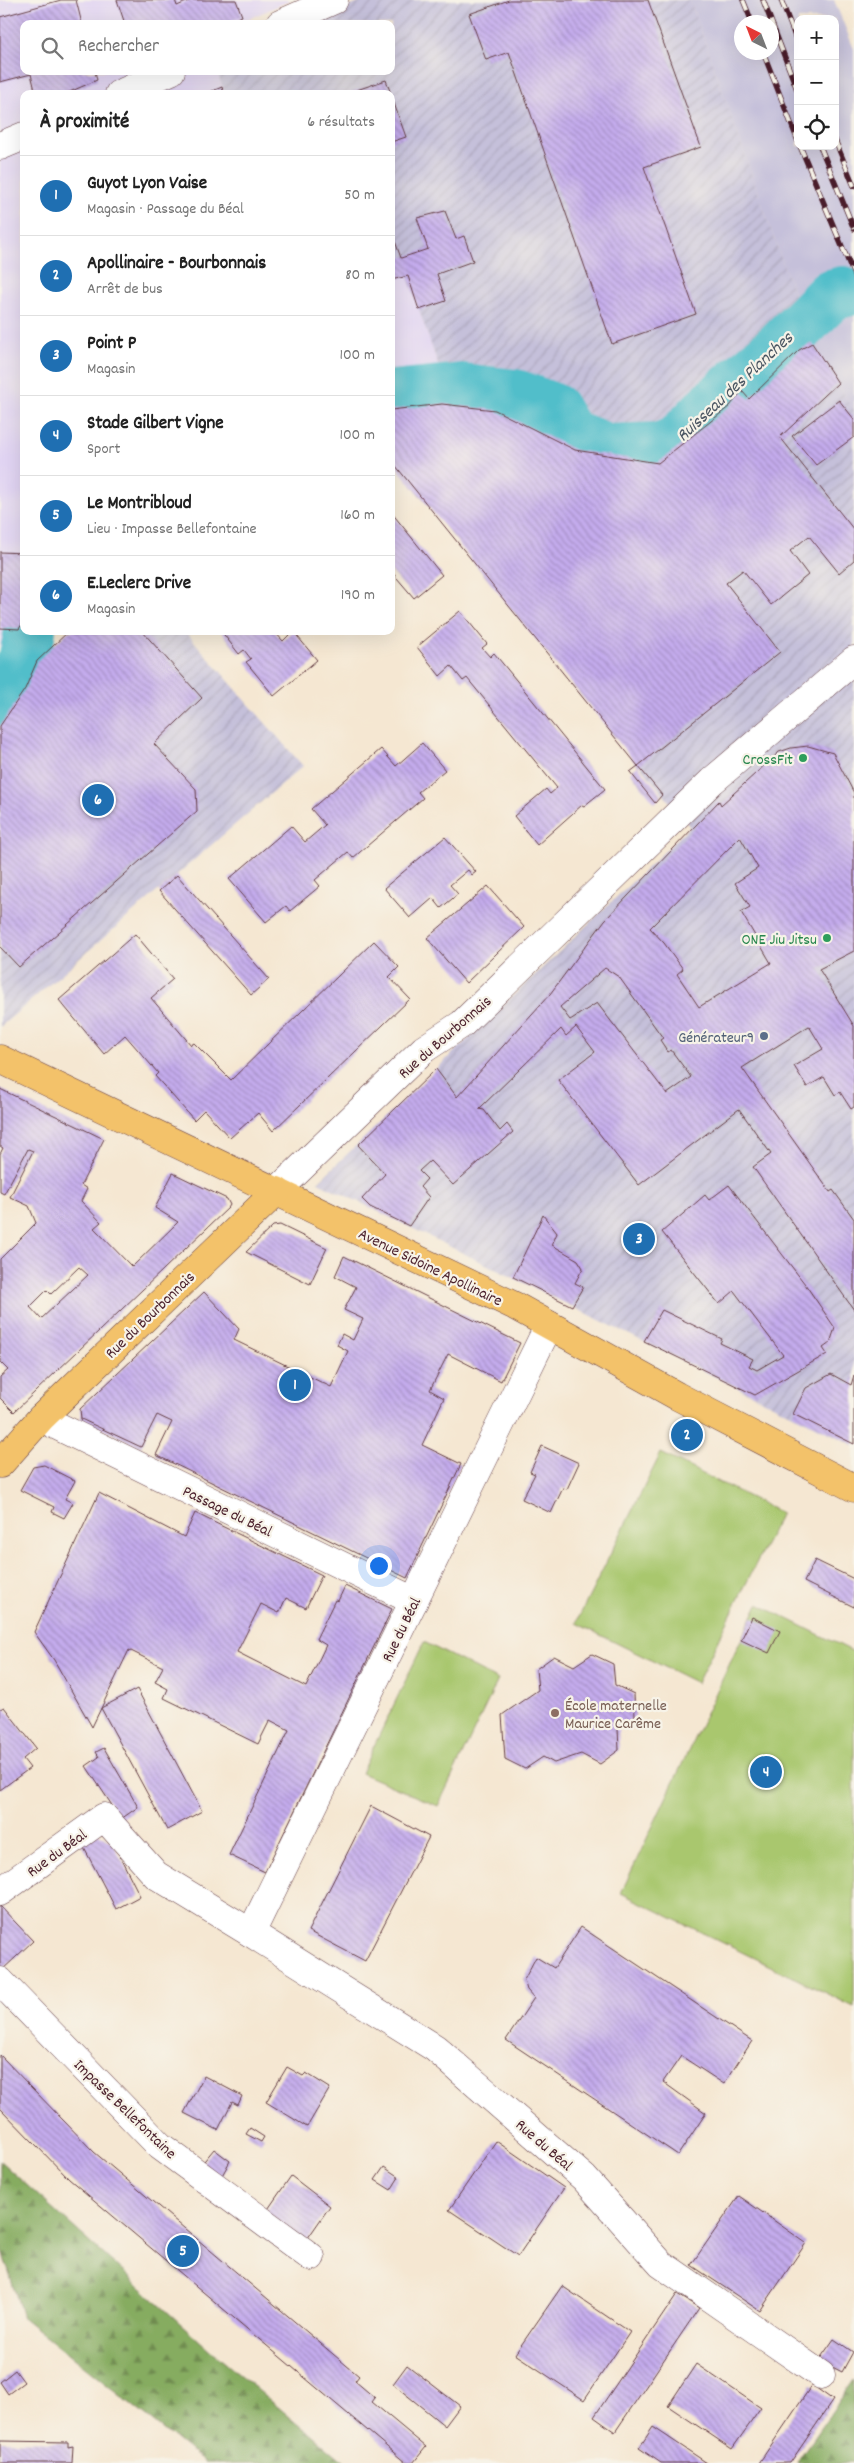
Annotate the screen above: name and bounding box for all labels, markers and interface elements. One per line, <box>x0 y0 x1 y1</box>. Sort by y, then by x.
north arrow <box>734 15 779 60</box>
map controls <box>794 15 839 150</box>
button: + <box>794 15 839 60</box>
search box <box>20 20 395 75</box>
icon: search <box>38 34 66 62</box>
text: Rechercher <box>78 34 159 61</box>
button: − <box>794 60 839 105</box>
button: locate <box>794 105 839 150</box>
text: À proximité <box>40 108 129 138</box>
text: 6 résultats <box>307 111 375 134</box>
text: Guyot Lyon Vaise <box>87 171 207 198</box>
text: 1 <box>54 184 58 207</box>
text: 50 m <box>344 184 375 207</box>
text: Magasin · Passage du Béal <box>87 198 244 221</box>
text: Apollinaire - Bourbonnais <box>87 251 266 278</box>
text: 2 <box>53 264 60 287</box>
text: 80 m <box>345 264 375 287</box>
text: Arrêt de bus <box>87 278 163 301</box>
water label: Ruisseau des Planches <box>672 327 800 449</box>
text: Point P <box>87 331 136 358</box>
text: 3 <box>52 344 60 367</box>
text: 100 m <box>339 344 375 367</box>
text: Magasin <box>87 358 135 381</box>
text: Stade Gilbert Vigne <box>87 411 224 438</box>
text: 4 <box>53 424 59 447</box>
text: 100 m <box>339 424 375 447</box>
text: Sport <box>87 438 120 461</box>
text: Le Montribloud <box>87 491 192 518</box>
text: 5 <box>52 504 60 527</box>
text: 160 m <box>340 504 375 527</box>
text: Lieu · Impasse Bellefontaine <box>87 518 257 541</box>
text: E.Leclerc Drive <box>87 571 191 598</box>
text: 6 <box>52 584 60 607</box>
text: 190 m <box>341 584 375 607</box>
text: Magasin <box>87 598 135 621</box>
place label: CrossFit <box>743 749 793 772</box>
marker: CrossFit <box>797 752 809 764</box>
pin: 6 <box>82 781 114 819</box>
place label: ONE Jiu Jitsu <box>741 929 817 952</box>
marker: ONE Jiu Jitsu <box>821 932 833 944</box>
street label: Rue du Bourbonnais <box>394 991 498 1085</box>
place label: Générateur9 <box>678 1027 754 1050</box>
marker: Générateur9 <box>758 1030 770 1042</box>
pin: 3 <box>623 1220 655 1258</box>
street label: Avenue Sidoine Apollinaire <box>354 1223 506 1313</box>
street label: Rue du Bourbonnais <box>101 1267 201 1365</box>
pin: 1 <box>279 1366 311 1404</box>
pin: 2 <box>671 1416 703 1454</box>
street label: Passage du Béal <box>178 1481 276 1544</box>
your location <box>366 1553 392 1579</box>
street label: Rue du Béal <box>377 1594 428 1666</box>
place label: École maternelle Maurice Carême <box>565 1695 667 1736</box>
marker: École maternelle Maurice Carême <box>549 1707 561 1719</box>
pin: 4 <box>750 1753 782 1791</box>
street label: Rue du Béal <box>23 1824 92 1884</box>
street label: Impasse Bellefontaine <box>68 2055 181 2165</box>
street label: Rue du Béal <box>510 2114 577 2177</box>
pin: 5 <box>167 2232 199 2270</box>

